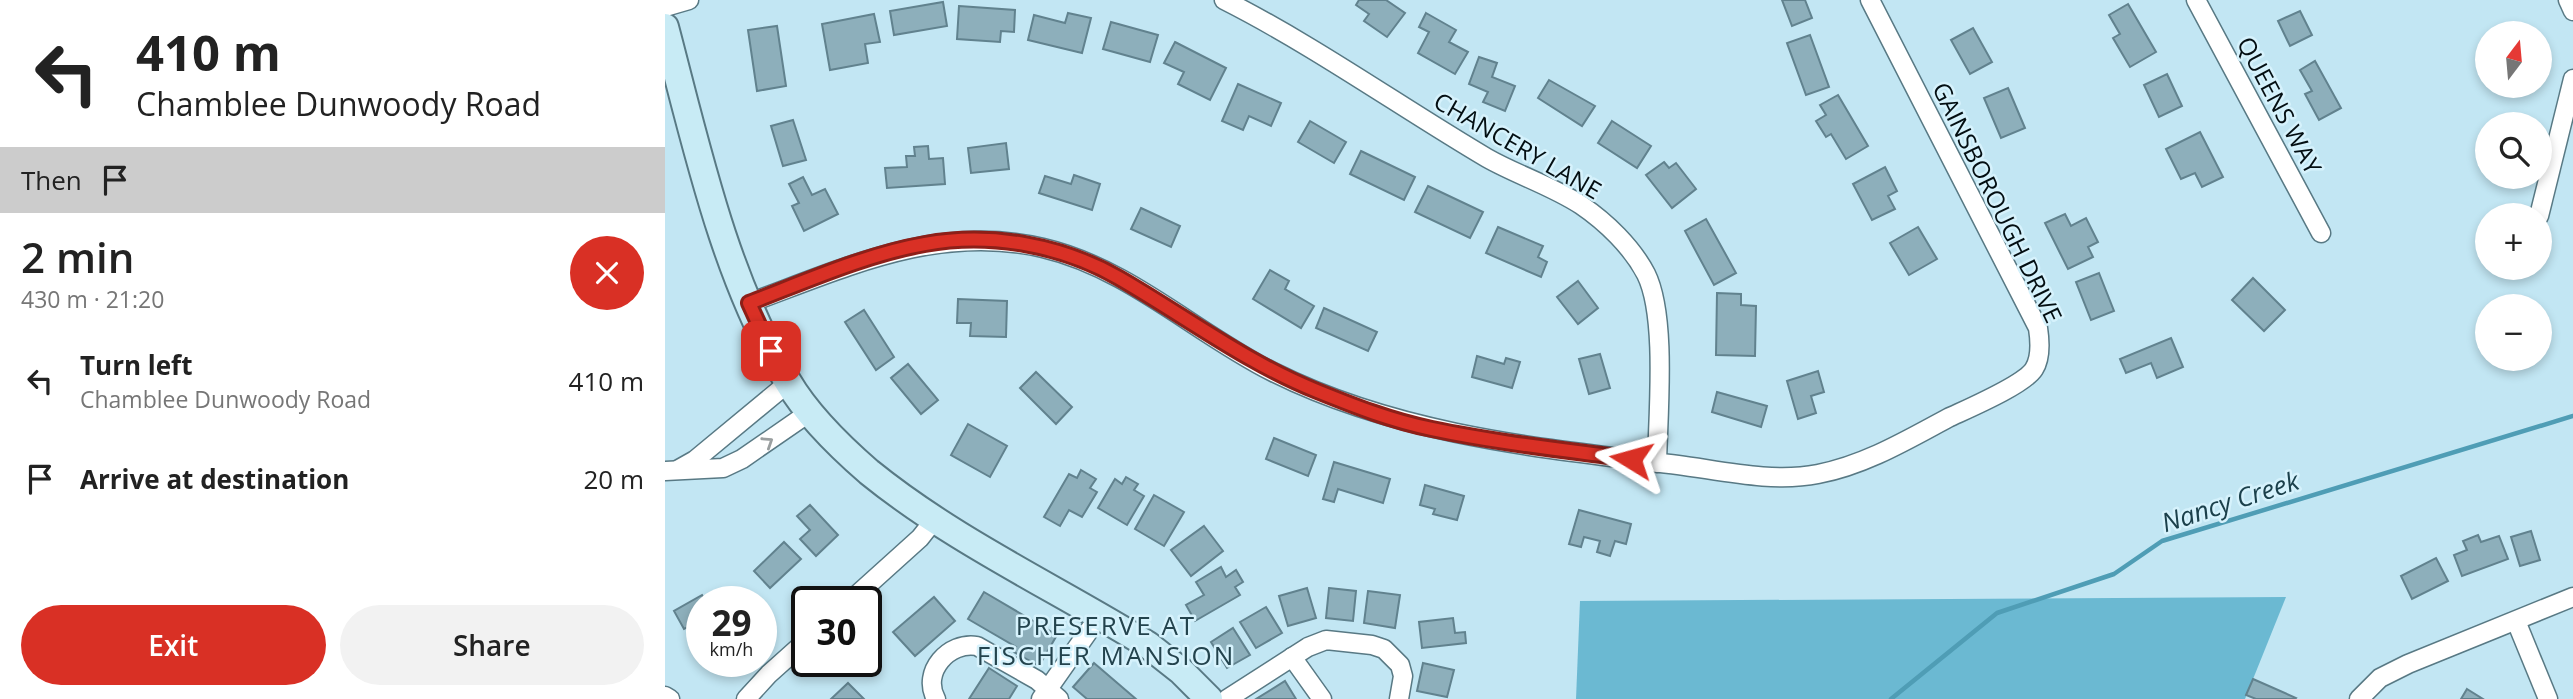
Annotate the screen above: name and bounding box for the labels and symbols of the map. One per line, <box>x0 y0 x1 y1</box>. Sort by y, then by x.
north arrow <box>2475 21 2551 98</box>
street label: QUEENS WAY <box>2230 31 2330 180</box>
street label: GAINSBOROUGH DRIVE <box>1925 76 2071 328</box>
street label: CHANCERY LANE <box>1428 84 1608 206</box>
pin <box>741 321 801 381</box>
position arrow <box>1594 422 1668 496</box>
one-way arrow <box>760 438 773 450</box>
water label: Nancy Creek <box>2157 461 2305 540</box>
speed limit sign: 30 <box>791 586 882 677</box>
district label: PRESERVE AT FISCHER MANSION <box>977 607 1235 673</box>

